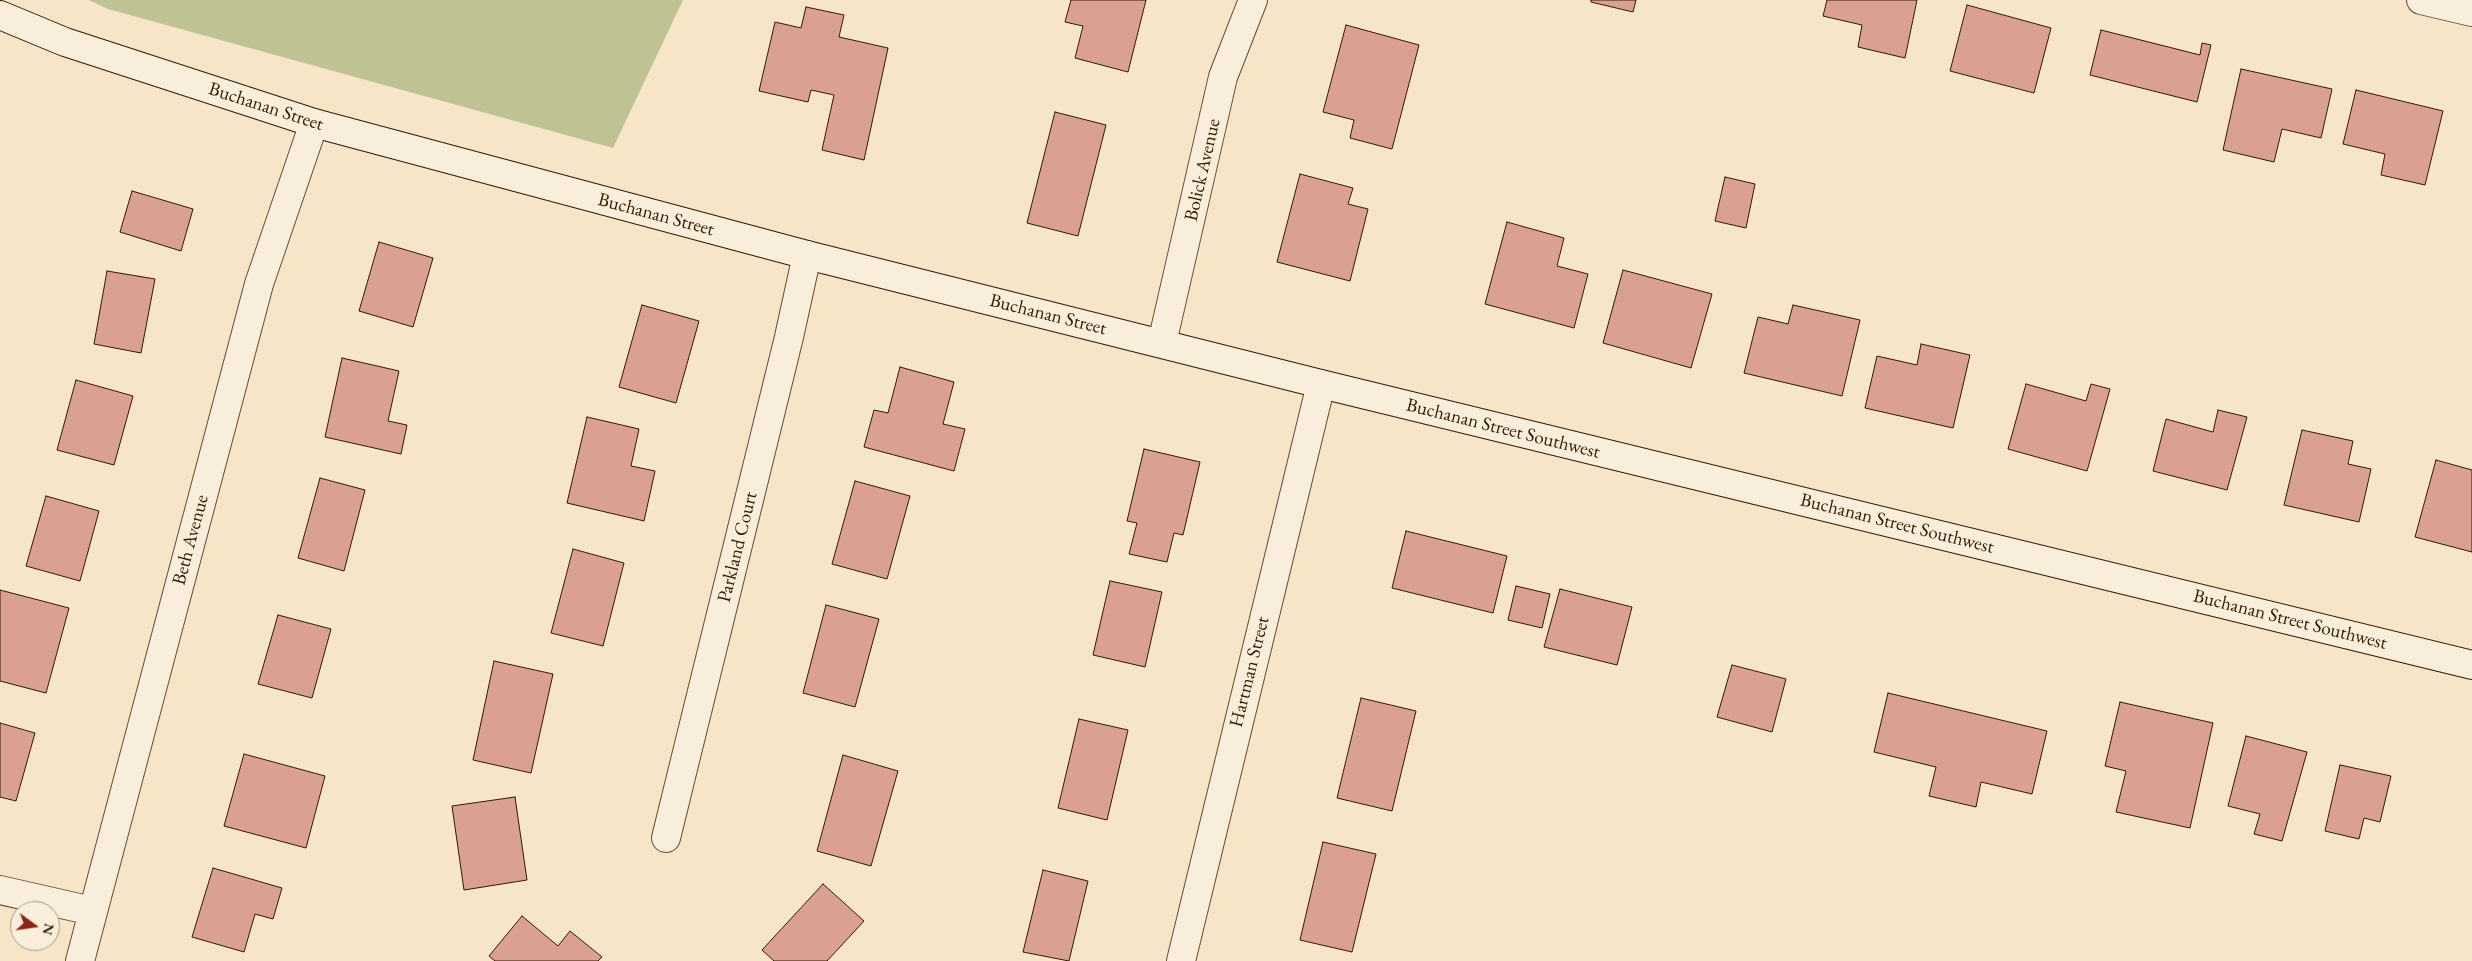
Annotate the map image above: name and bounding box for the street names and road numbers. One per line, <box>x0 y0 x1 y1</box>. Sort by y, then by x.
street label: Buchanan Street <box>206 78 326 136</box>
street label: Bolick Avenue <box>1180 117 1226 223</box>
street label: Buchanan Street <box>595 189 717 241</box>
street label: Buchanan Street <box>987 289 1109 341</box>
street label: Buchanan Street Southwest <box>1404 394 1602 464</box>
street label: Parkland Court <box>713 489 763 605</box>
street label: Buchanan Street Southwest <box>1798 489 1996 559</box>
street label: Beth Avenue <box>168 492 214 588</box>
street label: Buchanan Street Southwest <box>2191 585 2389 655</box>
street label: Hartman Street <box>1225 614 1275 730</box>

